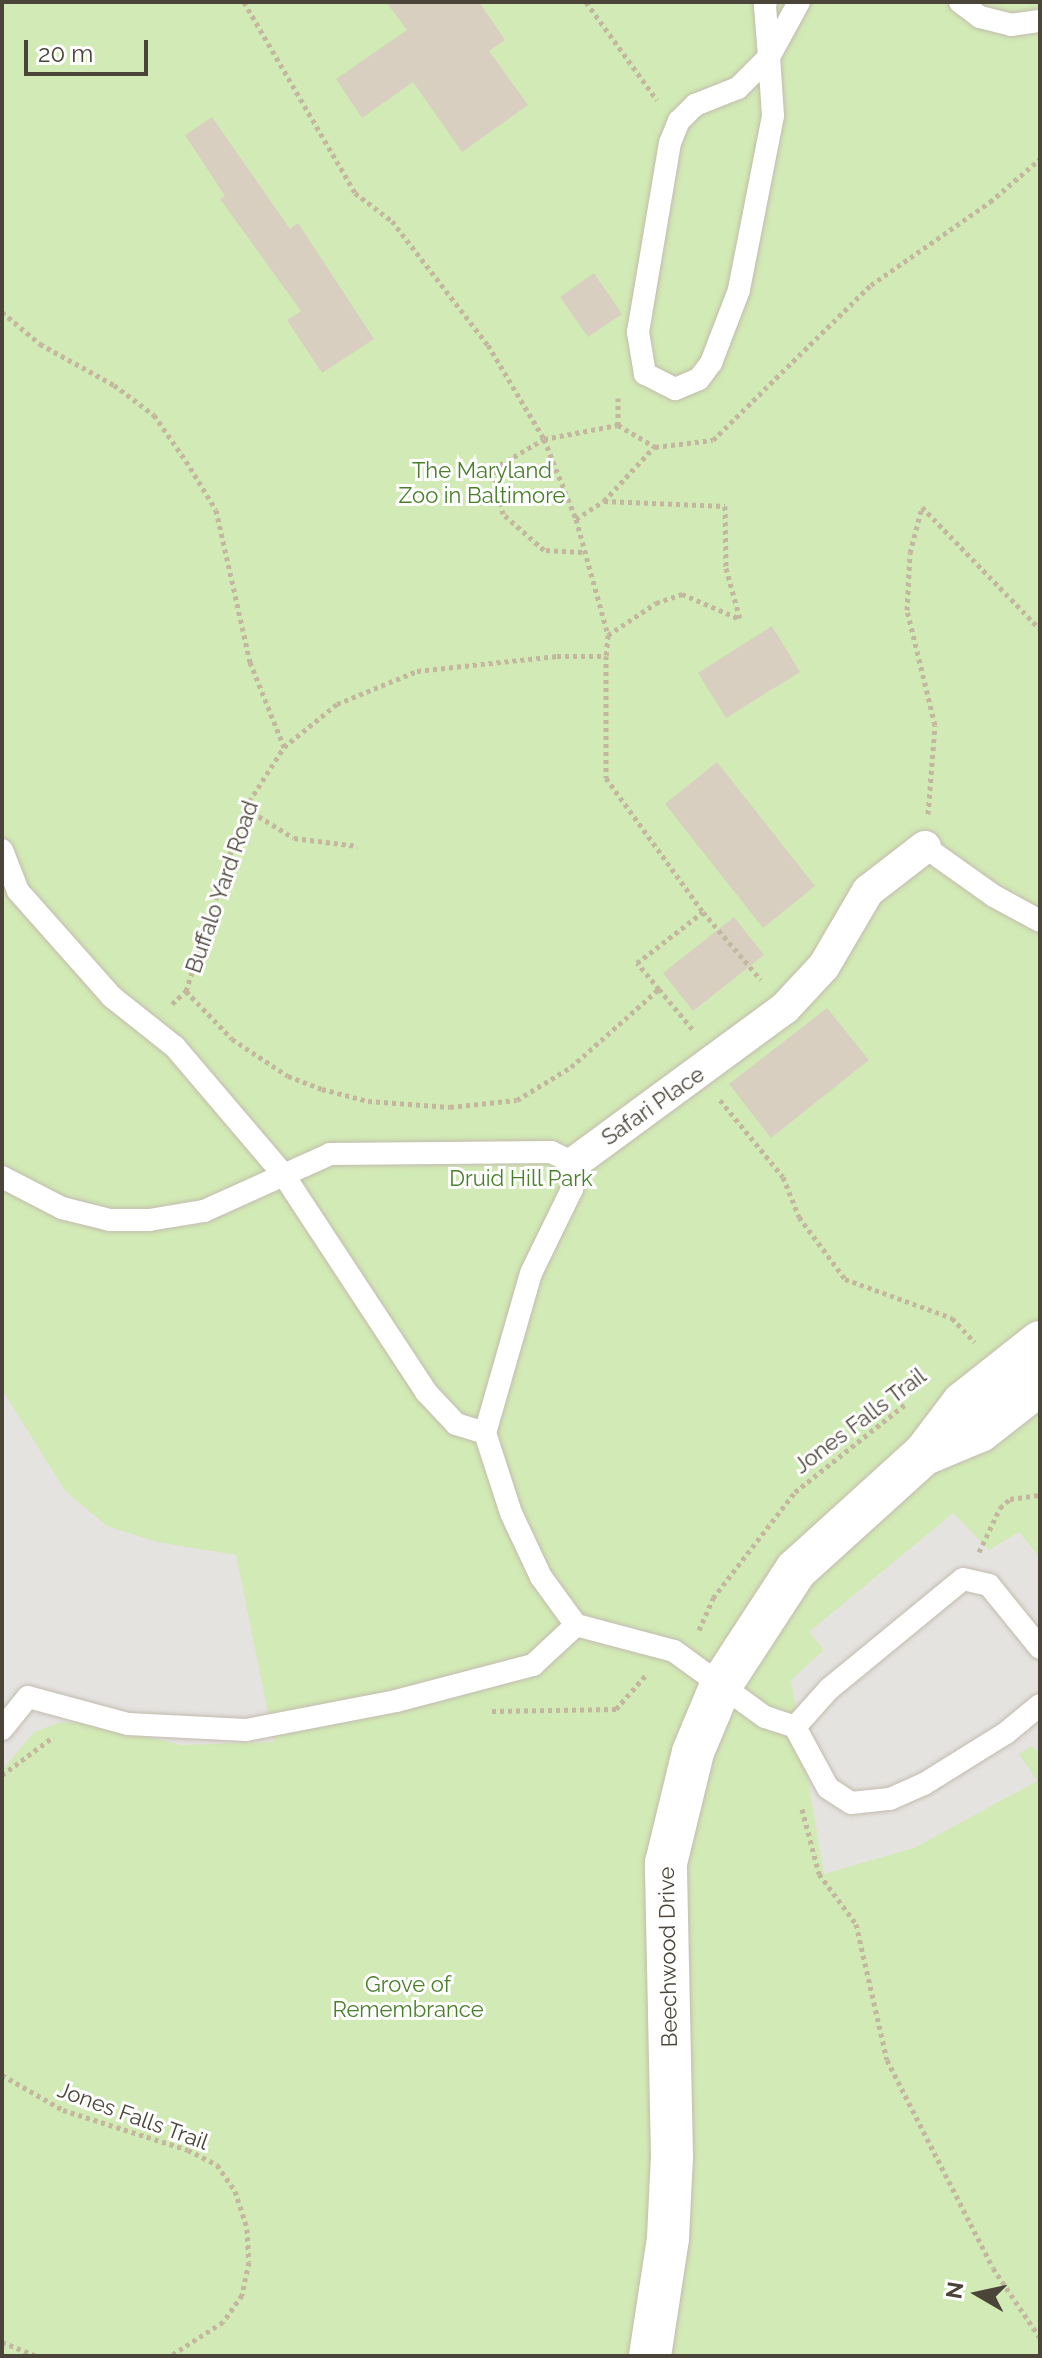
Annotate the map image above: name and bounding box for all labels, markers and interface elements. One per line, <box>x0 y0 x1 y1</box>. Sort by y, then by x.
scale bar <box>28 24 152 74</box>
text: 20 m <box>38 39 93 68</box>
park label: The Maryland Zoo in Baltimore <box>399 457 565 508</box>
street label: Buffalo Yard Road <box>180 797 264 977</box>
street label: Safari Place <box>597 1061 709 1151</box>
park label: Druid Hill Park <box>449 1166 593 1192</box>
street label: Jones Falls Trail <box>789 1363 931 1479</box>
street label: Beechwood Drive <box>653 1866 683 2048</box>
park label: Grove of Remembrance <box>332 1971 484 2022</box>
street label: Jones Falls Trail <box>54 2076 212 2156</box>
north arrow <box>938 2254 1018 2334</box>
text: N <box>940 2280 968 2301</box>

